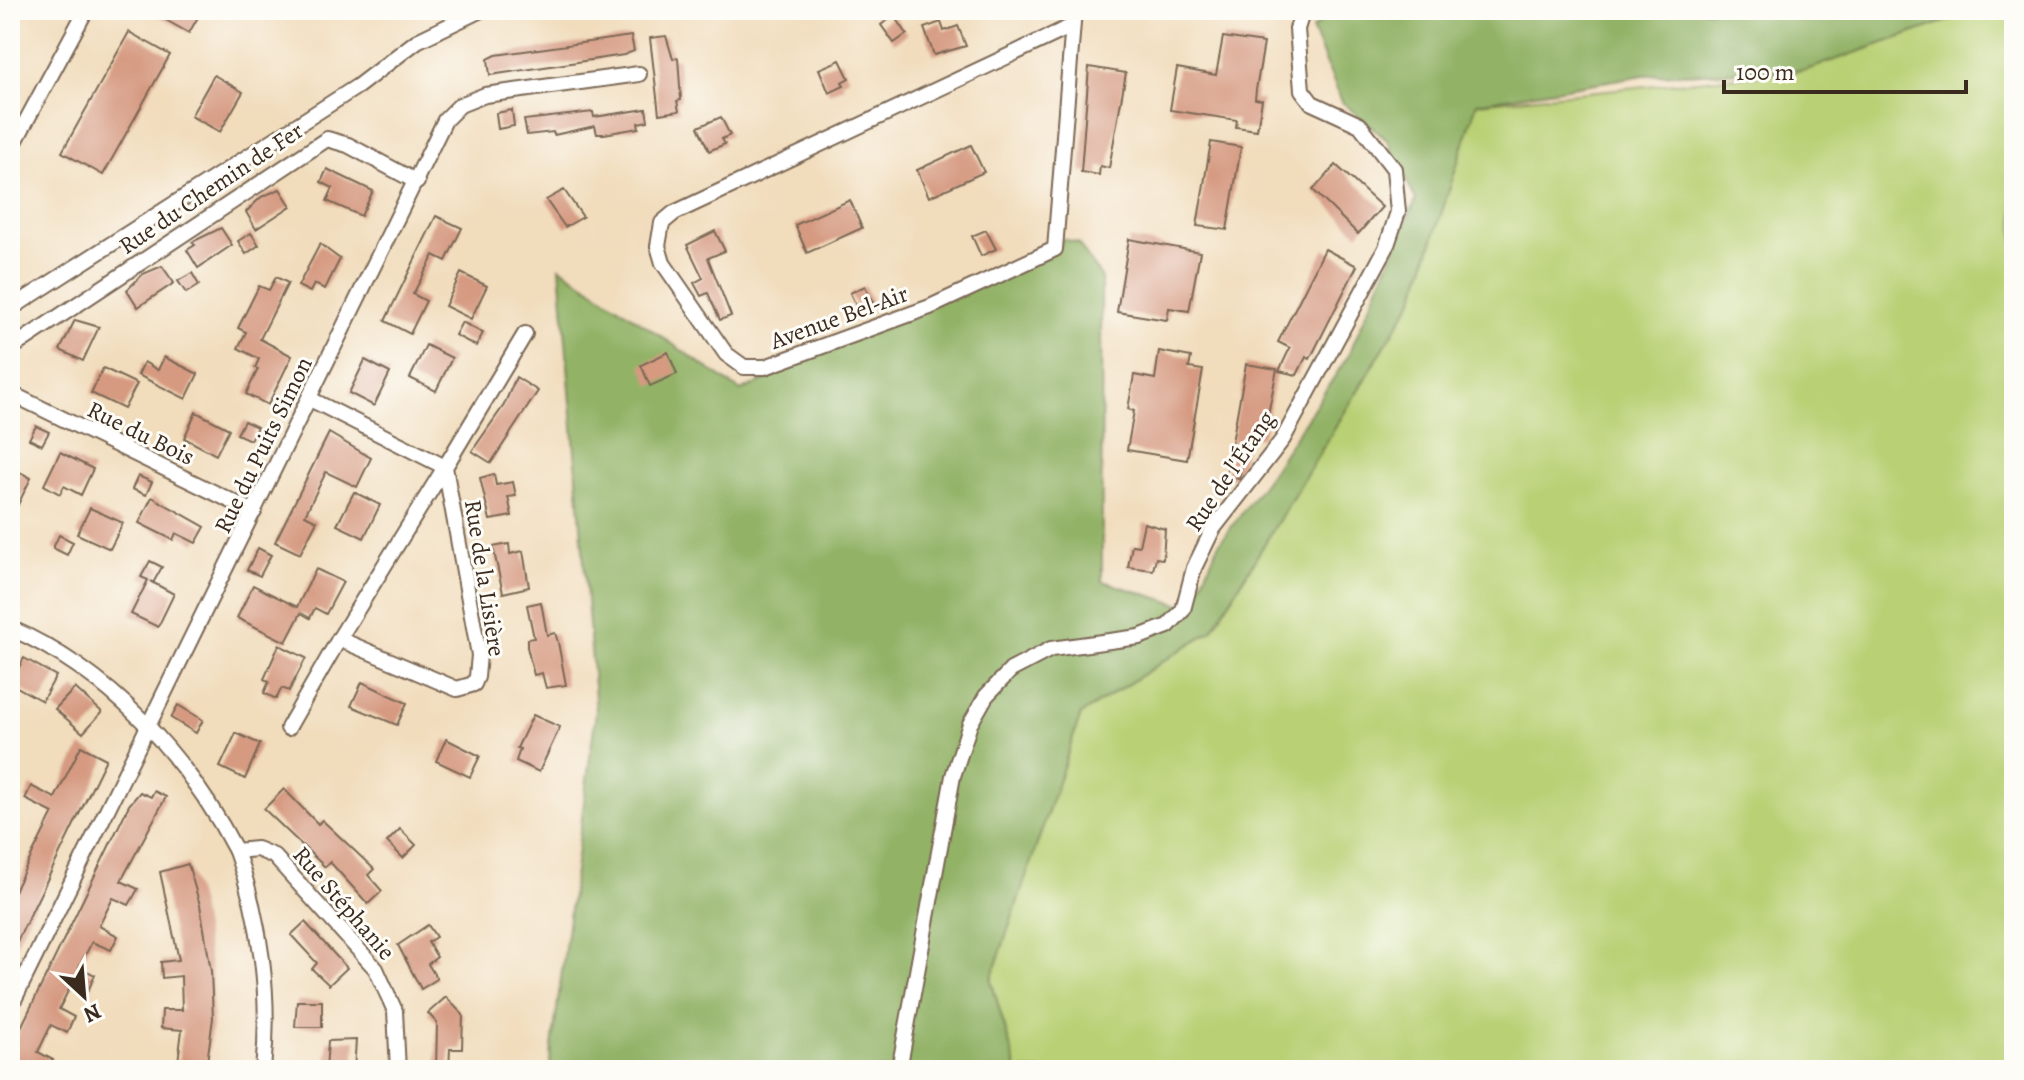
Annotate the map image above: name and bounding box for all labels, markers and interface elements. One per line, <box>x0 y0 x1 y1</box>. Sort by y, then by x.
scale bar <box>1724 44 1966 94</box>
text: 100 m <box>1736 56 1795 88</box>
street label: Rue du Chemin de Fer <box>113 114 309 262</box>
street label: Avenue Bel-Air <box>765 277 912 357</box>
street label: Rue du Puits Simon <box>206 351 320 539</box>
street label: Rue du Bois <box>82 393 200 473</box>
street label: Rue de l'Étang <box>1178 404 1282 538</box>
street label: Rue de la Lisière <box>457 497 513 659</box>
street label: Rue Stéphanie <box>286 839 402 967</box>
north arrow <box>44 956 124 1036</box>
text: N <box>79 996 106 1030</box>

